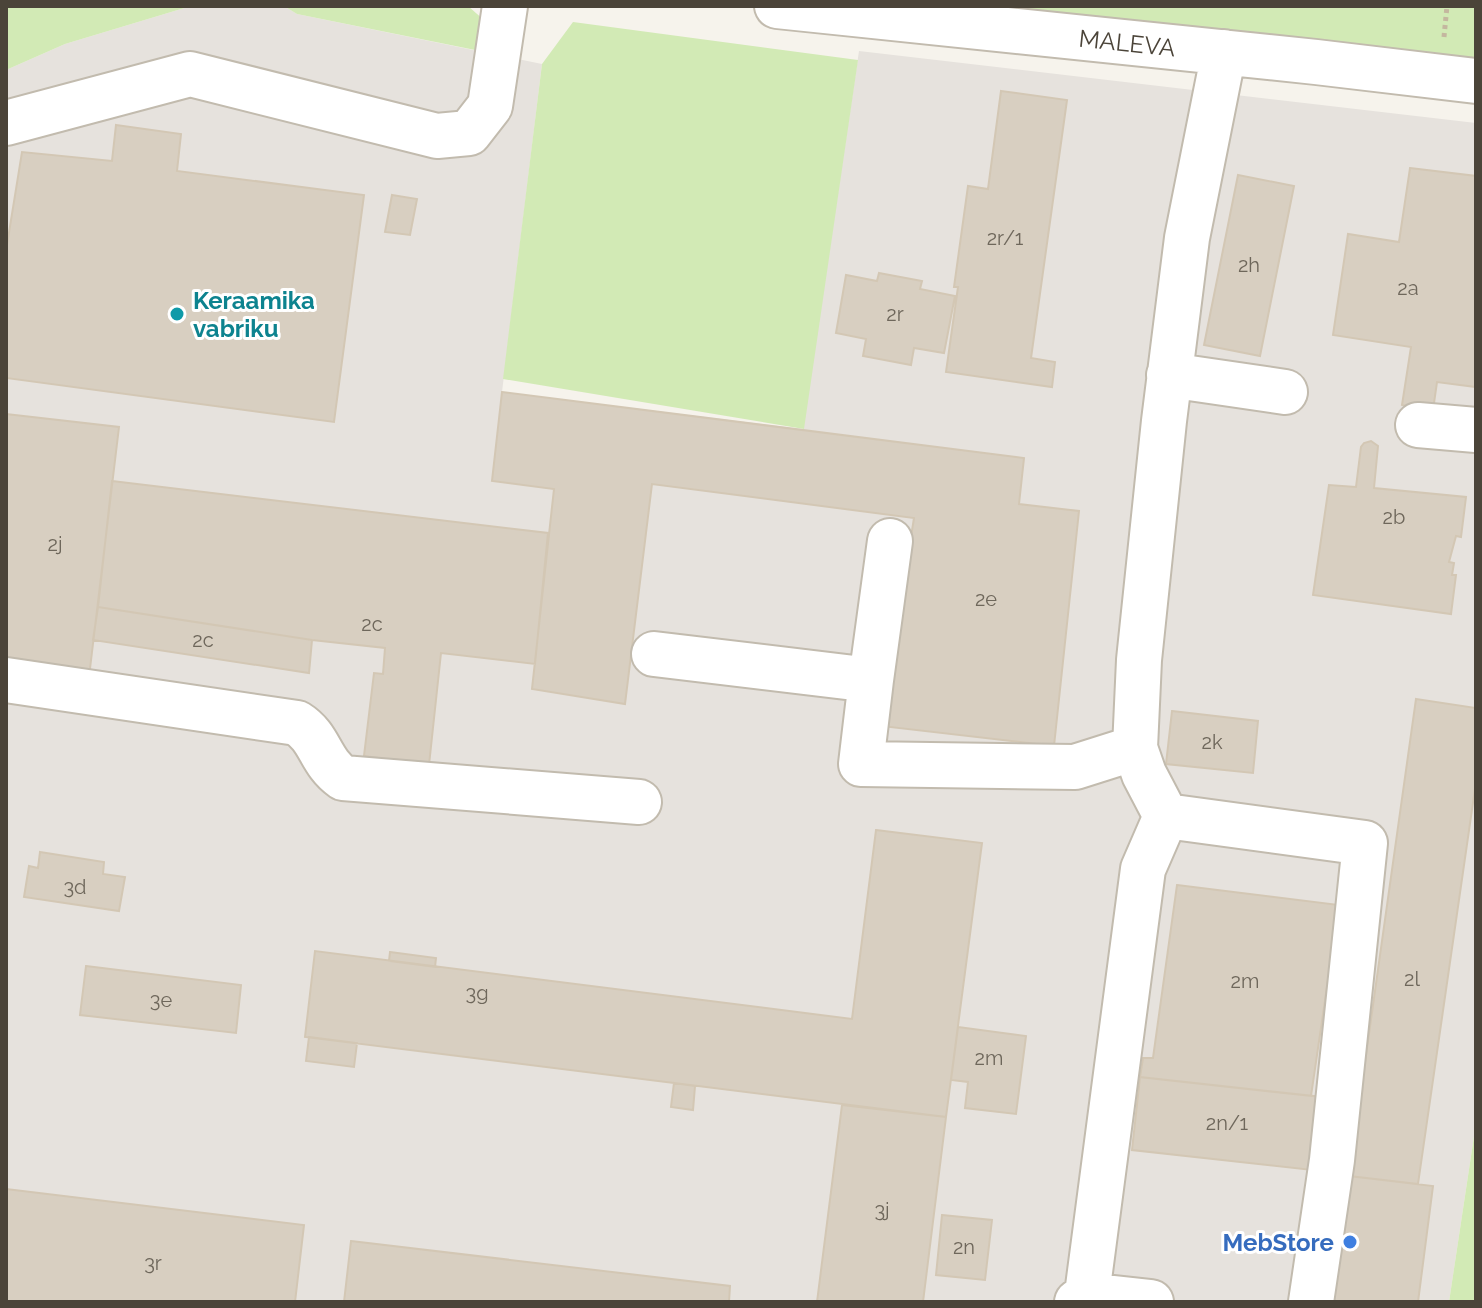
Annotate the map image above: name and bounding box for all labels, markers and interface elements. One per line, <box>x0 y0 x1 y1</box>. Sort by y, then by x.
street label: MALEVA <box>1077 24 1177 62</box>
house number: 2r/1 <box>987 226 1024 250</box>
house number: 2h <box>1238 253 1260 277</box>
house number: 2a <box>1397 276 1419 300</box>
place label: Keraamika vabriku <box>193 286 315 343</box>
house number: 2r <box>886 302 904 326</box>
marker: Keraamika vabriku <box>168 305 186 323</box>
house number: 2b <box>1383 505 1405 529</box>
house number: 2j <box>48 532 62 556</box>
house number: 2e <box>975 587 997 611</box>
house number: 2c <box>361 612 383 636</box>
house number: 2c <box>192 628 214 652</box>
house number: 2k <box>1201 730 1223 754</box>
house number: 3d <box>63 875 87 899</box>
house number: 2l <box>1404 967 1420 991</box>
house number: 2m <box>1231 969 1259 993</box>
house number: 3g <box>465 981 489 1005</box>
house number: 3e <box>150 988 172 1012</box>
house number: 2m <box>975 1046 1003 1070</box>
house number: 2n/1 <box>1206 1111 1249 1135</box>
house number: 3j <box>874 1198 890 1222</box>
place label: MebStore <box>1223 1228 1334 1257</box>
marker: MebStore <box>1341 1233 1359 1251</box>
house number: 2n <box>953 1235 975 1259</box>
house number: 3r <box>144 1251 162 1275</box>

